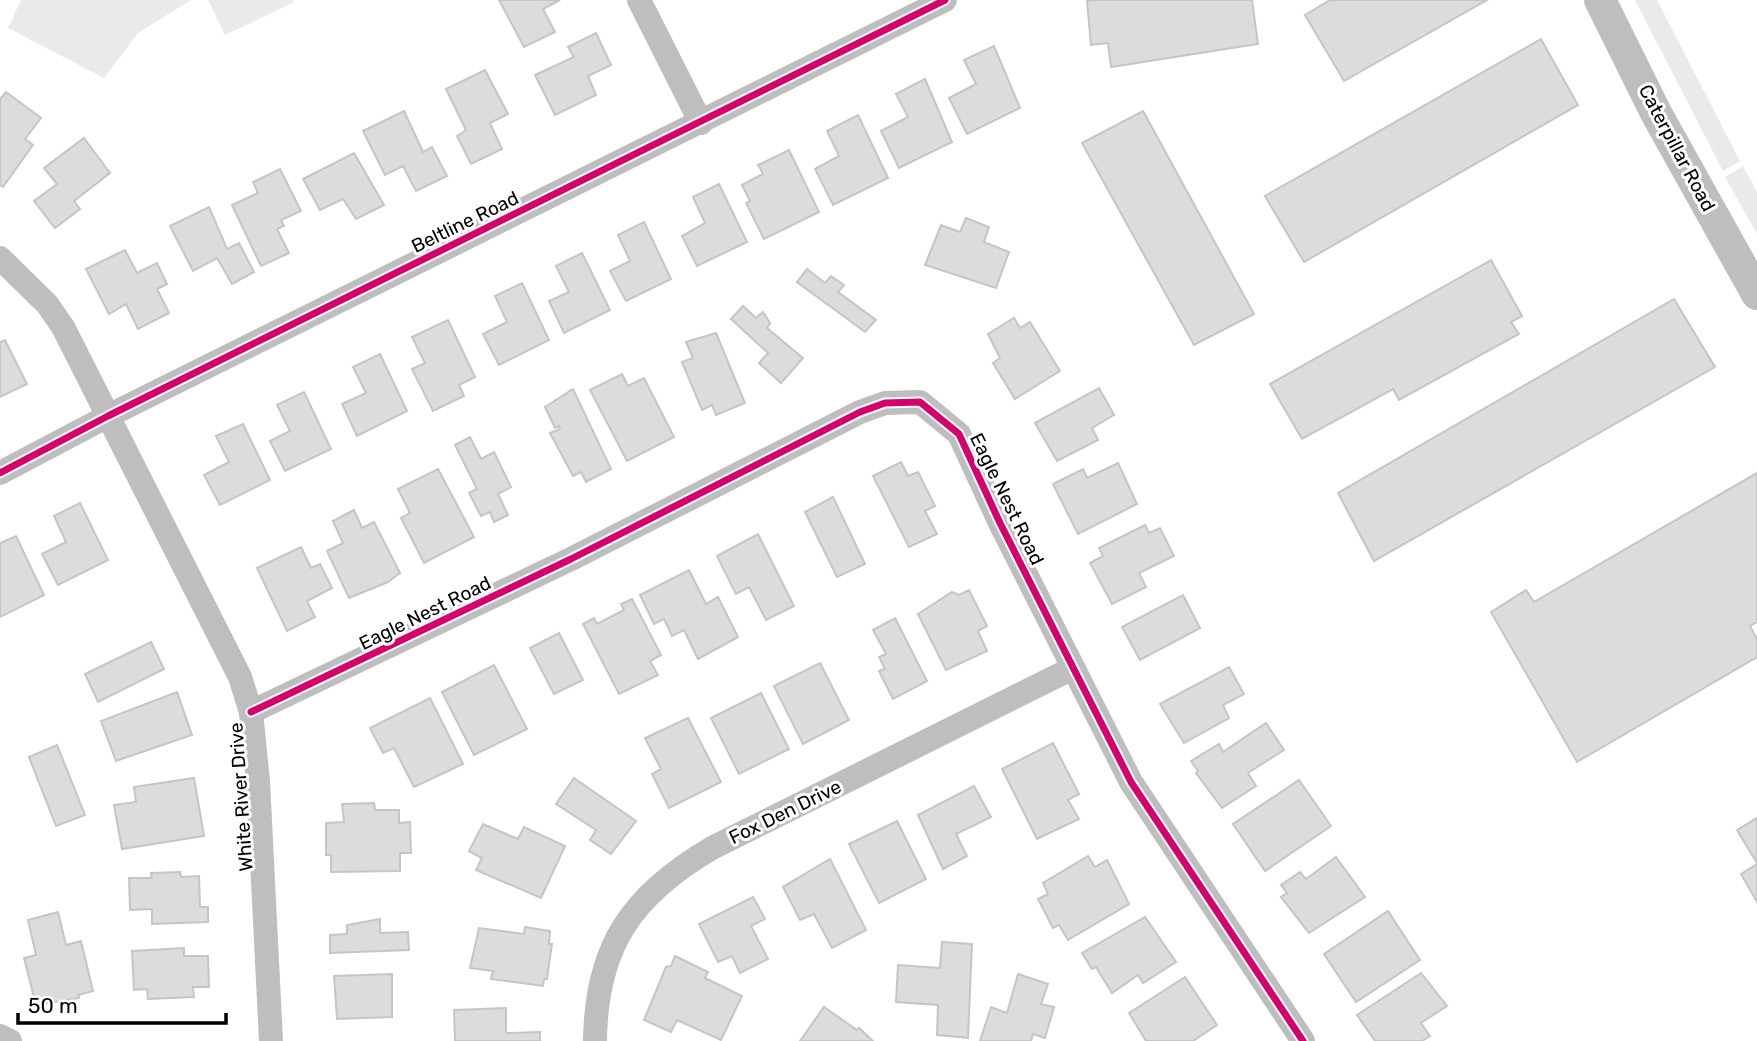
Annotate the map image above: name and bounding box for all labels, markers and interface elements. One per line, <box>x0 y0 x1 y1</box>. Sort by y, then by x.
street label: Caterpillar Road <box>1634 81 1720 215</box>
street label: Beltline Road <box>408 186 522 258</box>
street label: Eagle Nest Road <box>965 429 1049 569</box>
street label: Eagle Nest Road <box>355 571 495 655</box>
street label: White River Drive <box>224 722 258 872</box>
street label: Fox Den Drive <box>725 775 845 849</box>
scale bar <box>18 982 226 1026</box>
text: 50 m <box>28 993 78 1018</box>

